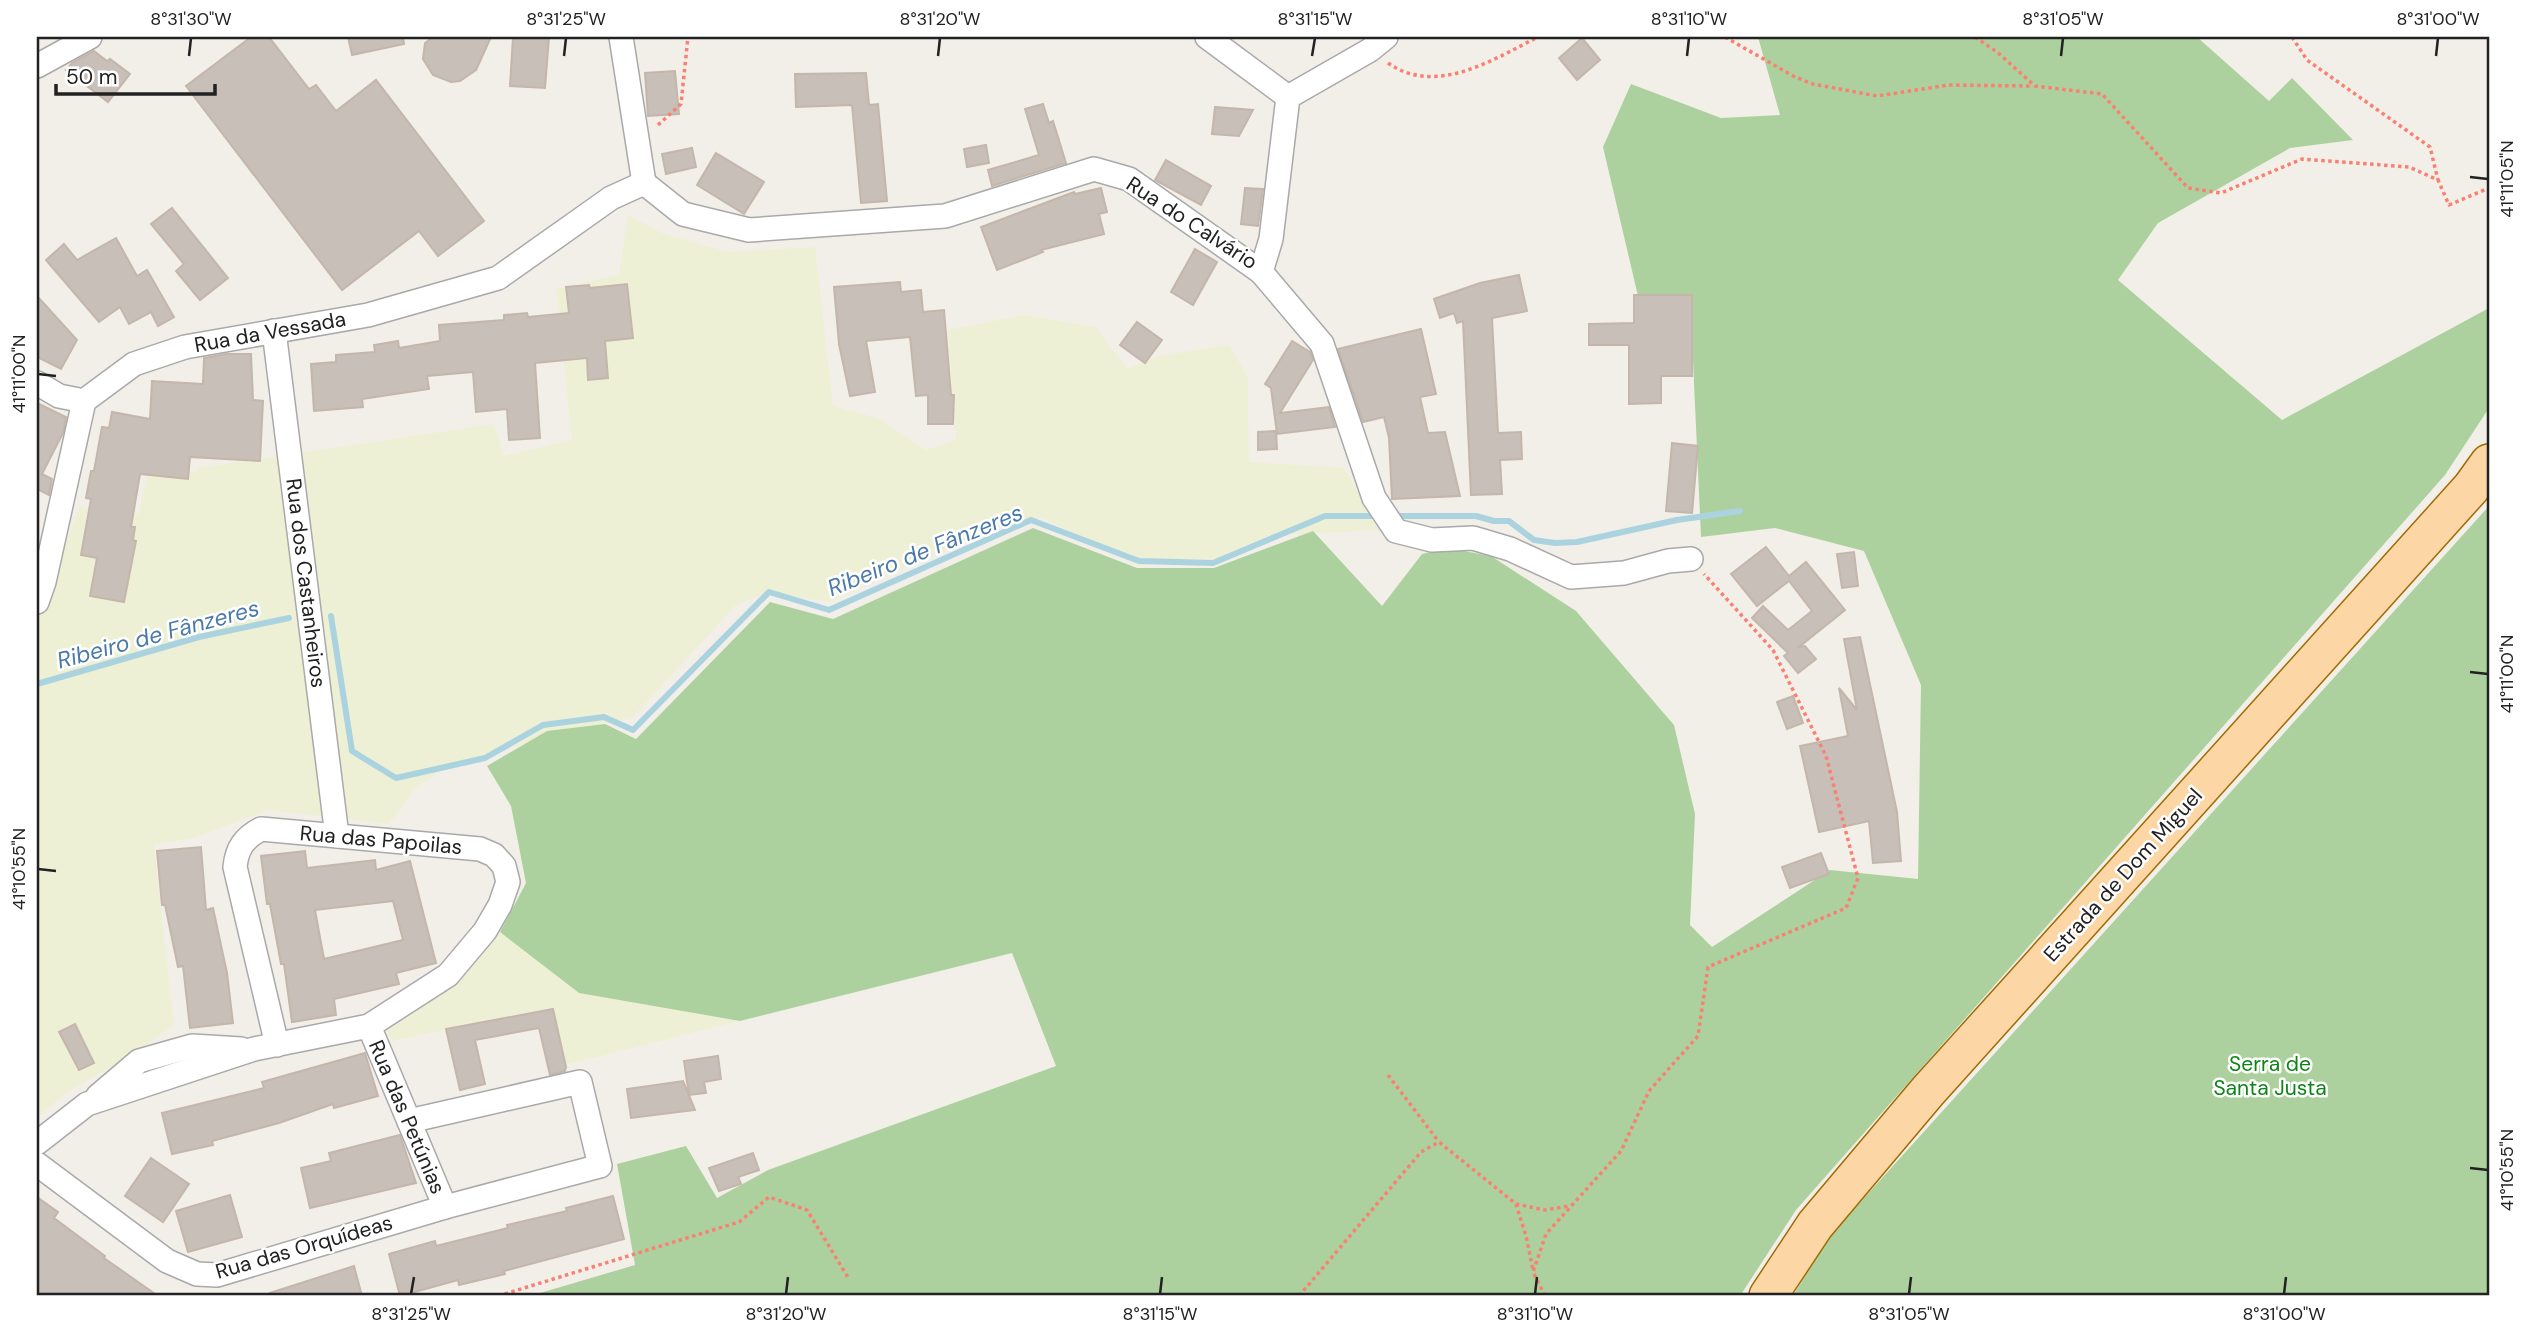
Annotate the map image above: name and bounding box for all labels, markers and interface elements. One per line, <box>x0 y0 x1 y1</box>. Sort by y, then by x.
text: 8°31'30"W <box>150 7 232 31</box>
text: 8°31'25"W <box>526 7 606 31</box>
text: 8°31'20"W <box>899 7 981 31</box>
text: 8°31'15"W <box>1278 7 1352 31</box>
text: 8°31'10"W <box>1651 7 1727 31</box>
text: 8°31'05"W <box>2022 7 2104 31</box>
text: 8°31'00"W <box>2396 7 2480 31</box>
scale bar <box>56 52 215 96</box>
text: 50 m <box>66 63 117 91</box>
text: 41°11'05"N <box>2495 140 2519 218</box>
street label: Rua do Calvário <box>1121 170 1263 276</box>
street label: Rua da Vessada <box>192 305 348 359</box>
text: 41°11'00"N <box>7 334 31 414</box>
street label: Rua dos Castanheiros <box>279 477 333 689</box>
water label: Ribeiro de Fânzeres <box>823 497 1027 603</box>
water label: Ribeiro de Fânzeres <box>53 593 263 675</box>
text: 41°11'00"N <box>2495 634 2519 714</box>
street label: Estrada de Dom Miguel <box>2037 782 2209 968</box>
street label: Rua das Papoilas <box>299 819 463 861</box>
text: 41°10'55"N <box>7 828 31 910</box>
street label: Rua das Petúnias <box>362 1036 452 1198</box>
park label: Serra de Santa Justa <box>2213 1050 2327 1102</box>
text: 41°10'55"N <box>2495 1129 2519 1211</box>
street label: Rua das Orquídeas <box>212 1208 396 1286</box>
text: 8°31'25"W <box>371 1302 451 1326</box>
text: 8°31'20"W <box>745 1302 827 1326</box>
text: 8°31'15"W <box>1123 1302 1197 1326</box>
text: 8°31'10"W <box>1497 1302 1573 1326</box>
text: 8°31'05"W <box>1868 1302 1950 1326</box>
text: 8°31'00"W <box>2242 1302 2326 1326</box>

